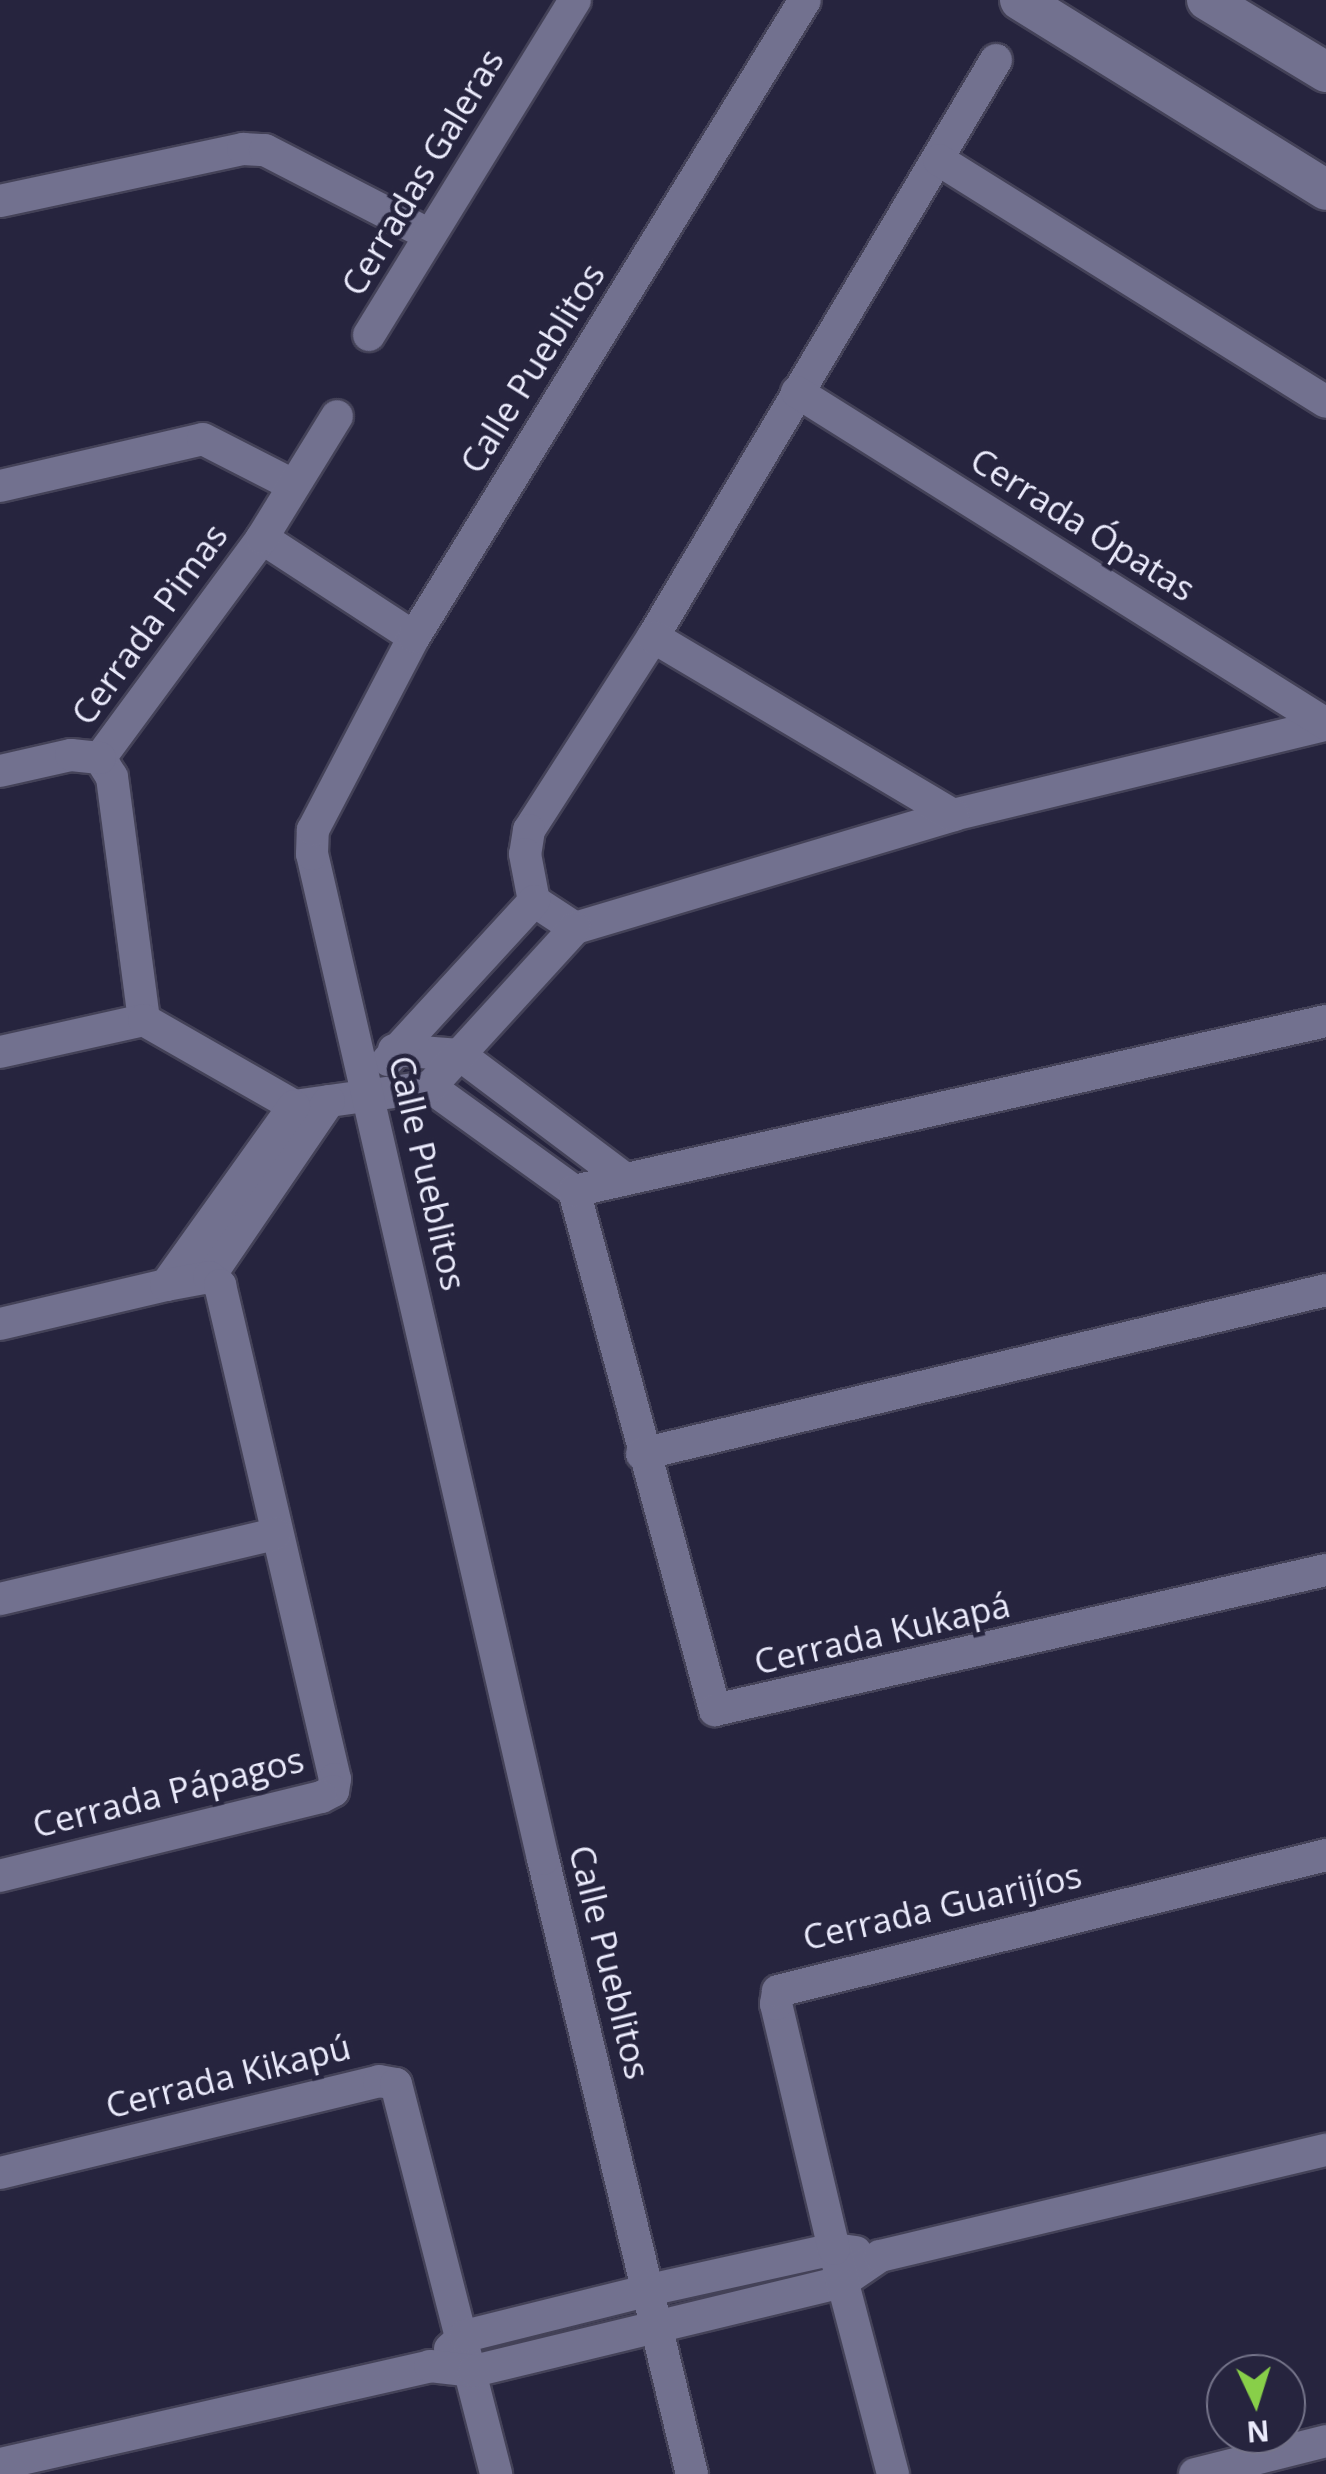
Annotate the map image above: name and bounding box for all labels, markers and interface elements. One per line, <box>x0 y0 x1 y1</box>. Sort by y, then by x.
street label: Cerradas Galeras <box>332 41 512 303</box>
street label: Calle Pueblitos <box>451 255 613 481</box>
street label: Cerrada Ópatas <box>963 438 1203 610</box>
street label: Cerrada Pimas <box>62 515 236 733</box>
street label: Calle Pueblitos <box>381 1052 475 1294</box>
street label: Cerrada Kukapá <box>750 1583 1014 1683</box>
street label: Cerrada Pápagos <box>28 1738 308 1846</box>
street label: Calle Pueblitos <box>561 1841 659 2083</box>
street label: Cerrada Guarijíos <box>799 1854 1085 1958</box>
street label: Cerrada Kikapú <box>101 2025 355 2127</box>
north arrow <box>1206 2354 1306 2454</box>
text: N <box>1245 2412 1271 2452</box>

